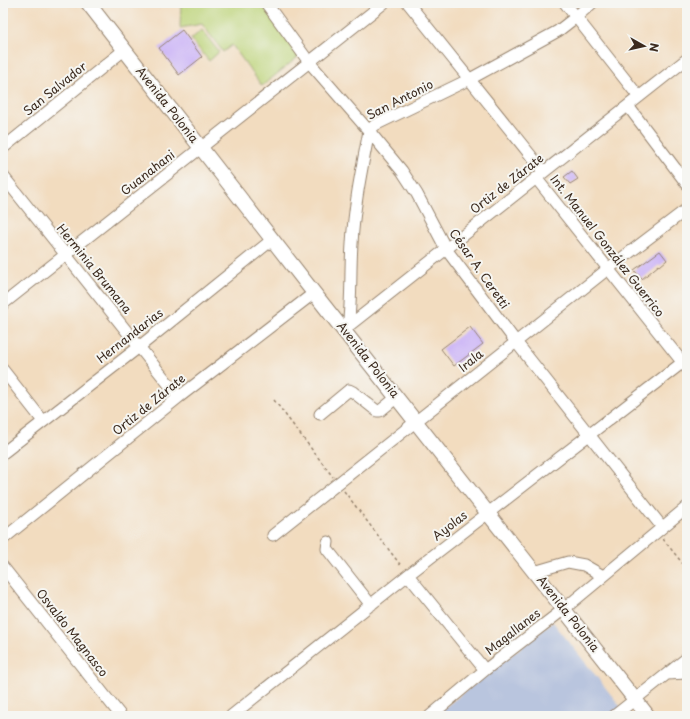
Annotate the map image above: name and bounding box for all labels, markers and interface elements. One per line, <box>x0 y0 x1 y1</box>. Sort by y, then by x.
north arrow <box>624 26 664 66</box>
text: N <box>645 42 663 53</box>
street label: San Salvador <box>19 57 90 119</box>
street label: Avenida Polonia <box>132 62 204 147</box>
street label: San Antonio <box>363 74 436 124</box>
street label: Guanahani <box>116 145 178 199</box>
street label: Ortiz de Zárate <box>466 149 547 218</box>
street label: Int. Manuel González Guerrico <box>546 170 669 321</box>
street label: Herminia Brumana <box>53 220 137 317</box>
street label: César A. Ceretti <box>446 225 514 312</box>
street label: Hernandarias <box>92 303 167 367</box>
street label: Avenida Polonia <box>333 317 405 402</box>
street label: Irala <box>454 344 487 376</box>
street label: Ortiz de Zárate <box>108 369 189 439</box>
street label: Ayolas <box>428 506 471 545</box>
street label: Avenida Polonia <box>533 571 605 656</box>
street label: Osvaldo Magnasco <box>33 585 113 681</box>
street label: Magallanes <box>481 604 544 659</box>

